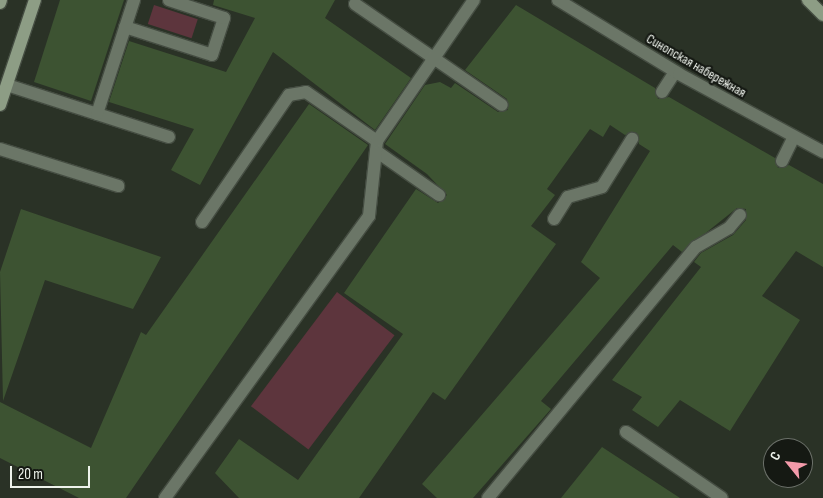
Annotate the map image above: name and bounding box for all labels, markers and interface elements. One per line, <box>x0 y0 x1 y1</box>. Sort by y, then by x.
street label: Синопская набережная <box>643 31 749 101</box>
north arrow <box>763 438 813 488</box>
text: С <box>766 449 784 463</box>
scale bar <box>12 456 92 488</box>
text: 20 m <box>18 465 43 484</box>

